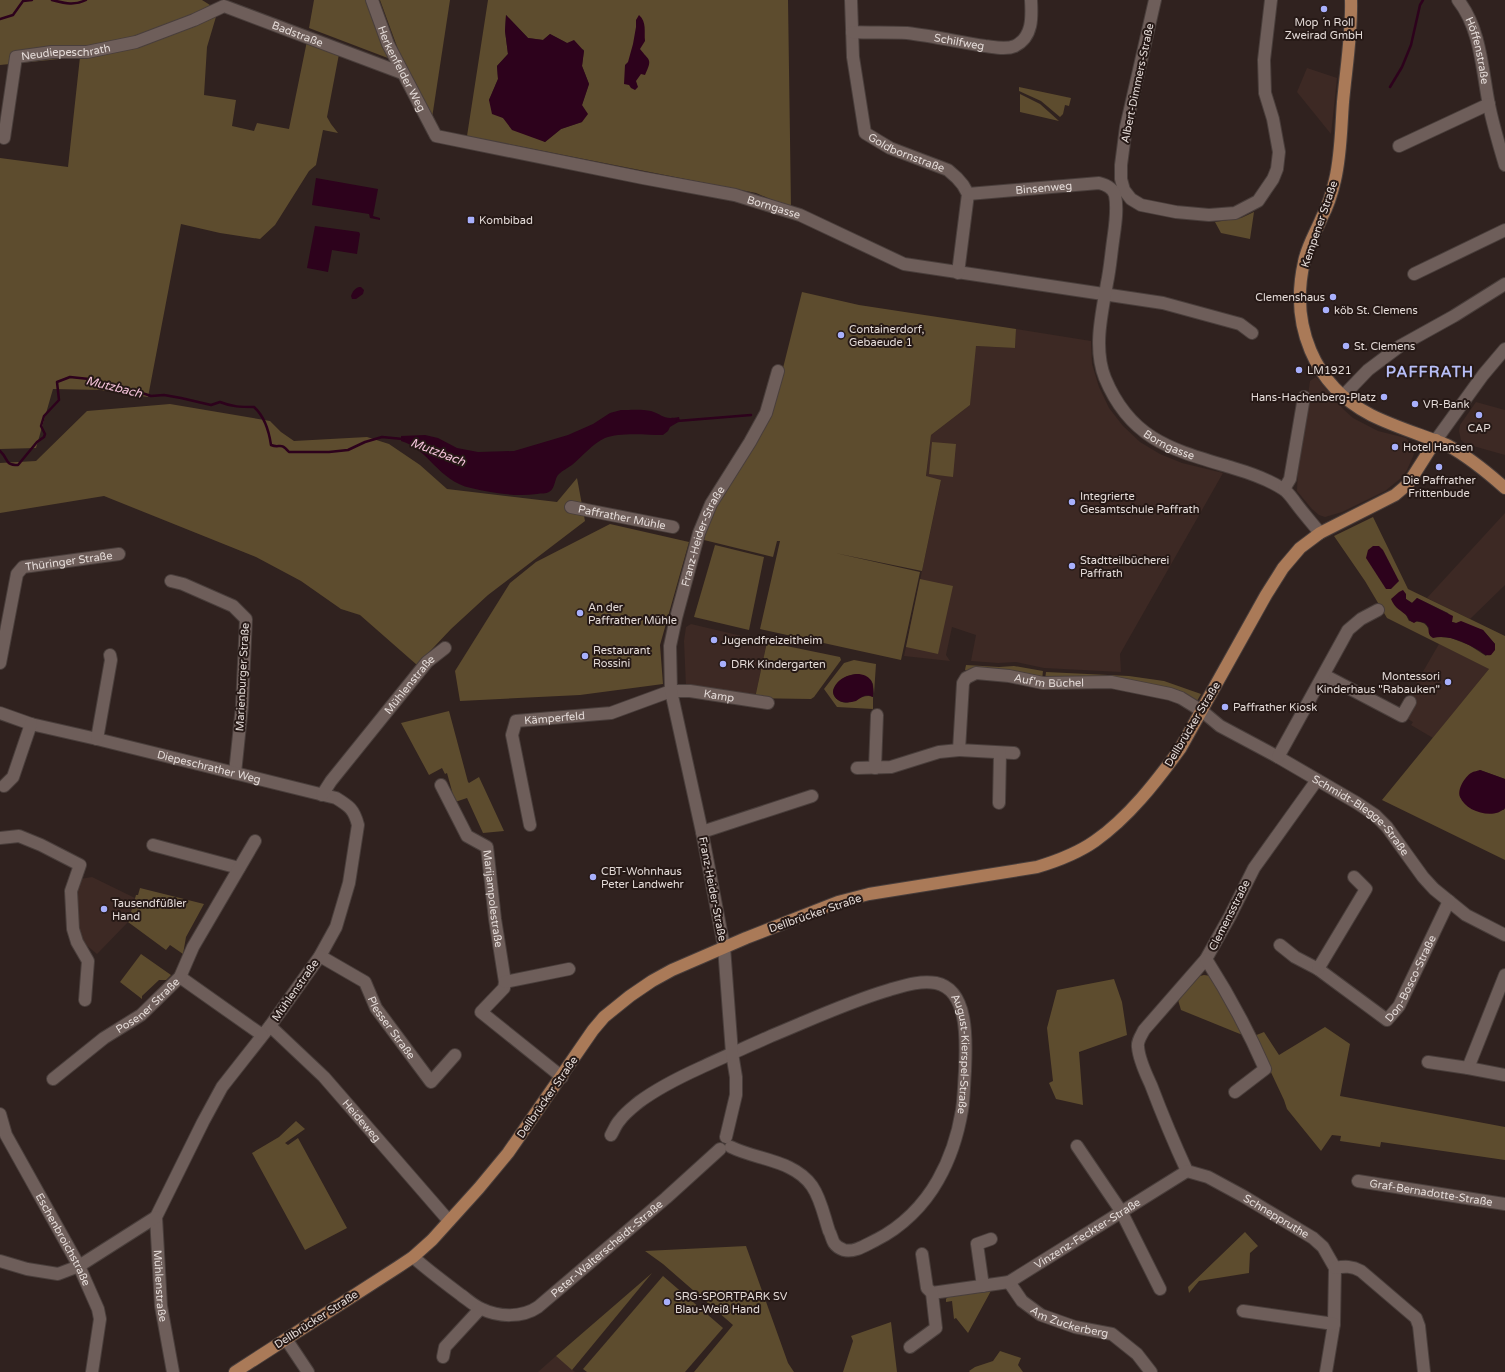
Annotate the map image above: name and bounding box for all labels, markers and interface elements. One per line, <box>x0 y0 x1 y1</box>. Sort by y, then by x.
marker: Mop ´n Roll Zweirad GmbH <box>1319 4 1329 14</box>
street label: Höffenstraße <box>1462 15 1491 85</box>
place label: Mop ´n Roll Zweirad GmbH <box>1285 16 1363 42</box>
street label: Badstraße <box>270 19 325 50</box>
street label: Albert-Dimmers-Straße <box>1118 22 1157 144</box>
street label: Herkenfelder Weg <box>375 24 428 114</box>
street label: Schilfweg <box>933 31 985 53</box>
street label: Neudiepeschrath <box>20 41 112 63</box>
street label: Goldbornstraße <box>866 130 946 175</box>
street label: Binsenweg <box>1015 179 1073 197</box>
street label: Kempener Straße <box>1299 179 1340 269</box>
street label: Borngasse <box>745 193 802 222</box>
place label: Kombibad <box>479 214 533 227</box>
marker: Kombibad <box>466 215 476 225</box>
place label: Clemenshaus <box>1255 291 1325 304</box>
marker: Clemenshaus <box>1328 292 1338 302</box>
place label: köb St. Clemens <box>1334 304 1418 317</box>
marker: köb St. Clemens <box>1321 305 1331 315</box>
place label: Containerdorf, Gebaeude 1 <box>849 323 925 349</box>
marker: Containerdorf, Gebaeude 1 <box>836 330 846 340</box>
place label: St. Clemens <box>1354 340 1415 353</box>
marker: St. Clemens <box>1341 341 1351 351</box>
district label: PAFFRATH <box>1386 363 1474 381</box>
place label: LM1921 <box>1307 364 1352 377</box>
marker: LM1921 <box>1294 365 1304 375</box>
water label: Mutzbach <box>84 373 144 401</box>
place label: Hans-Hachenberg-Platz <box>1251 391 1377 404</box>
marker: Hans-Hachenberg-Platz <box>1379 392 1389 402</box>
place label: VR-Bank <box>1423 398 1469 411</box>
marker: VR-Bank <box>1410 399 1420 409</box>
marker: CAP <box>1474 410 1484 420</box>
place label: CAP <box>1467 422 1491 435</box>
street label: Borngasse <box>1141 427 1196 463</box>
water label: Mutzbach <box>409 435 468 469</box>
place label: Hotel Hansen <box>1403 441 1473 454</box>
marker: Hotel Hansen <box>1390 442 1400 452</box>
marker: Die Paffrather Frittenbude <box>1434 462 1444 472</box>
place label: Die Paffrather Frittenbude <box>1402 474 1476 500</box>
street label: Franz-Heider-Straße <box>679 484 728 588</box>
place label: Integrierte Gesamtschule Paffrath <box>1080 490 1199 516</box>
marker: Integrierte Gesamtschule Paffrath <box>1067 497 1077 507</box>
street label: Paffrather Mühle <box>577 503 667 532</box>
street label: Thüringer Straße <box>24 549 113 574</box>
place label: Stadtteilbücherei Paffrath <box>1080 554 1169 580</box>
marker: Stadtteilbücherei Paffrath <box>1067 561 1077 571</box>
place label: An der Paffrather Mühle <box>588 601 677 627</box>
marker: An der Paffrather Mühle <box>575 608 585 618</box>
street label: Marienburger Straße <box>233 622 252 732</box>
place label: Jugendfreizeitheim <box>722 634 822 647</box>
marker: Jugendfreizeitheim <box>709 635 719 645</box>
place label: Restaurant Rossini <box>593 644 651 670</box>
marker: Restaurant Rossini <box>580 651 590 661</box>
street label: Mühlenstraße <box>382 653 437 717</box>
place label: DRK Kindergarten <box>731 658 826 671</box>
marker: DRK Kindergarten <box>718 659 728 669</box>
place label: Montessori Kinderhaus "Rabauken" <box>1316 670 1440 696</box>
street label: Auf'm Büchel <box>1013 671 1084 690</box>
marker: Montessori Kinderhaus "Rabauken" <box>1443 677 1453 687</box>
street label: Dellbrücker Straße <box>1162 679 1223 769</box>
street label: Kamp <box>703 687 735 705</box>
place label: Paffrather Kiosk <box>1233 701 1317 714</box>
marker: Paffrather Kiosk <box>1220 702 1230 712</box>
street label: Kämperfeld <box>524 709 586 727</box>
street label: Diepeschrather Weg <box>156 748 262 786</box>
street label: Schmidt-Blegge-Straße <box>1310 772 1411 858</box>
street label: Franz-Heider-Straße <box>696 836 729 942</box>
street label: Marijampolestraße <box>480 849 505 948</box>
place label: CBT-Wohnhaus Peter Landwehr <box>601 865 685 891</box>
marker: CBT-Wohnhaus Peter Landwehr <box>588 872 598 882</box>
street label: Clemensstraße <box>1206 878 1253 953</box>
street label: Dellbrücker Straße <box>767 892 863 935</box>
place label: Tausendfüßler Hand <box>112 897 187 923</box>
marker: Tausendfüßler Hand <box>99 904 109 914</box>
street label: Don-Bosco-Straße <box>1382 933 1439 1025</box>
street label: Mühlenstraße <box>269 957 321 1024</box>
street label: Posener Straße <box>113 975 182 1036</box>
street label: August-Kierspel-Straße <box>948 991 972 1115</box>
street label: Plesser Straße <box>365 994 418 1062</box>
street label: Dellbrücker Straße <box>514 1054 580 1141</box>
street label: Heideweg <box>339 1097 383 1145</box>
street label: Graf-Bernadotte-Straße <box>1369 1177 1494 1209</box>
street label: Eschenbroichstraße <box>33 1191 93 1288</box>
street label: Schneppruthe <box>1241 1192 1311 1241</box>
street label: Vinzenz-Feckter-Straße <box>1032 1196 1143 1272</box>
street label: Peter-Walterscheidt-Straße <box>548 1198 666 1300</box>
street label: Mühlenstraße <box>151 1249 170 1323</box>
street label: Dellbrücker Straße <box>272 1288 360 1351</box>
place label: SRG-SPORTPARK SV Blau-Weiß Hand <box>675 1290 788 1316</box>
marker: SRG-SPORTPARK SV Blau-Weiß Hand <box>662 1297 672 1307</box>
street label: Am Zuckerberg <box>1028 1303 1110 1340</box>

